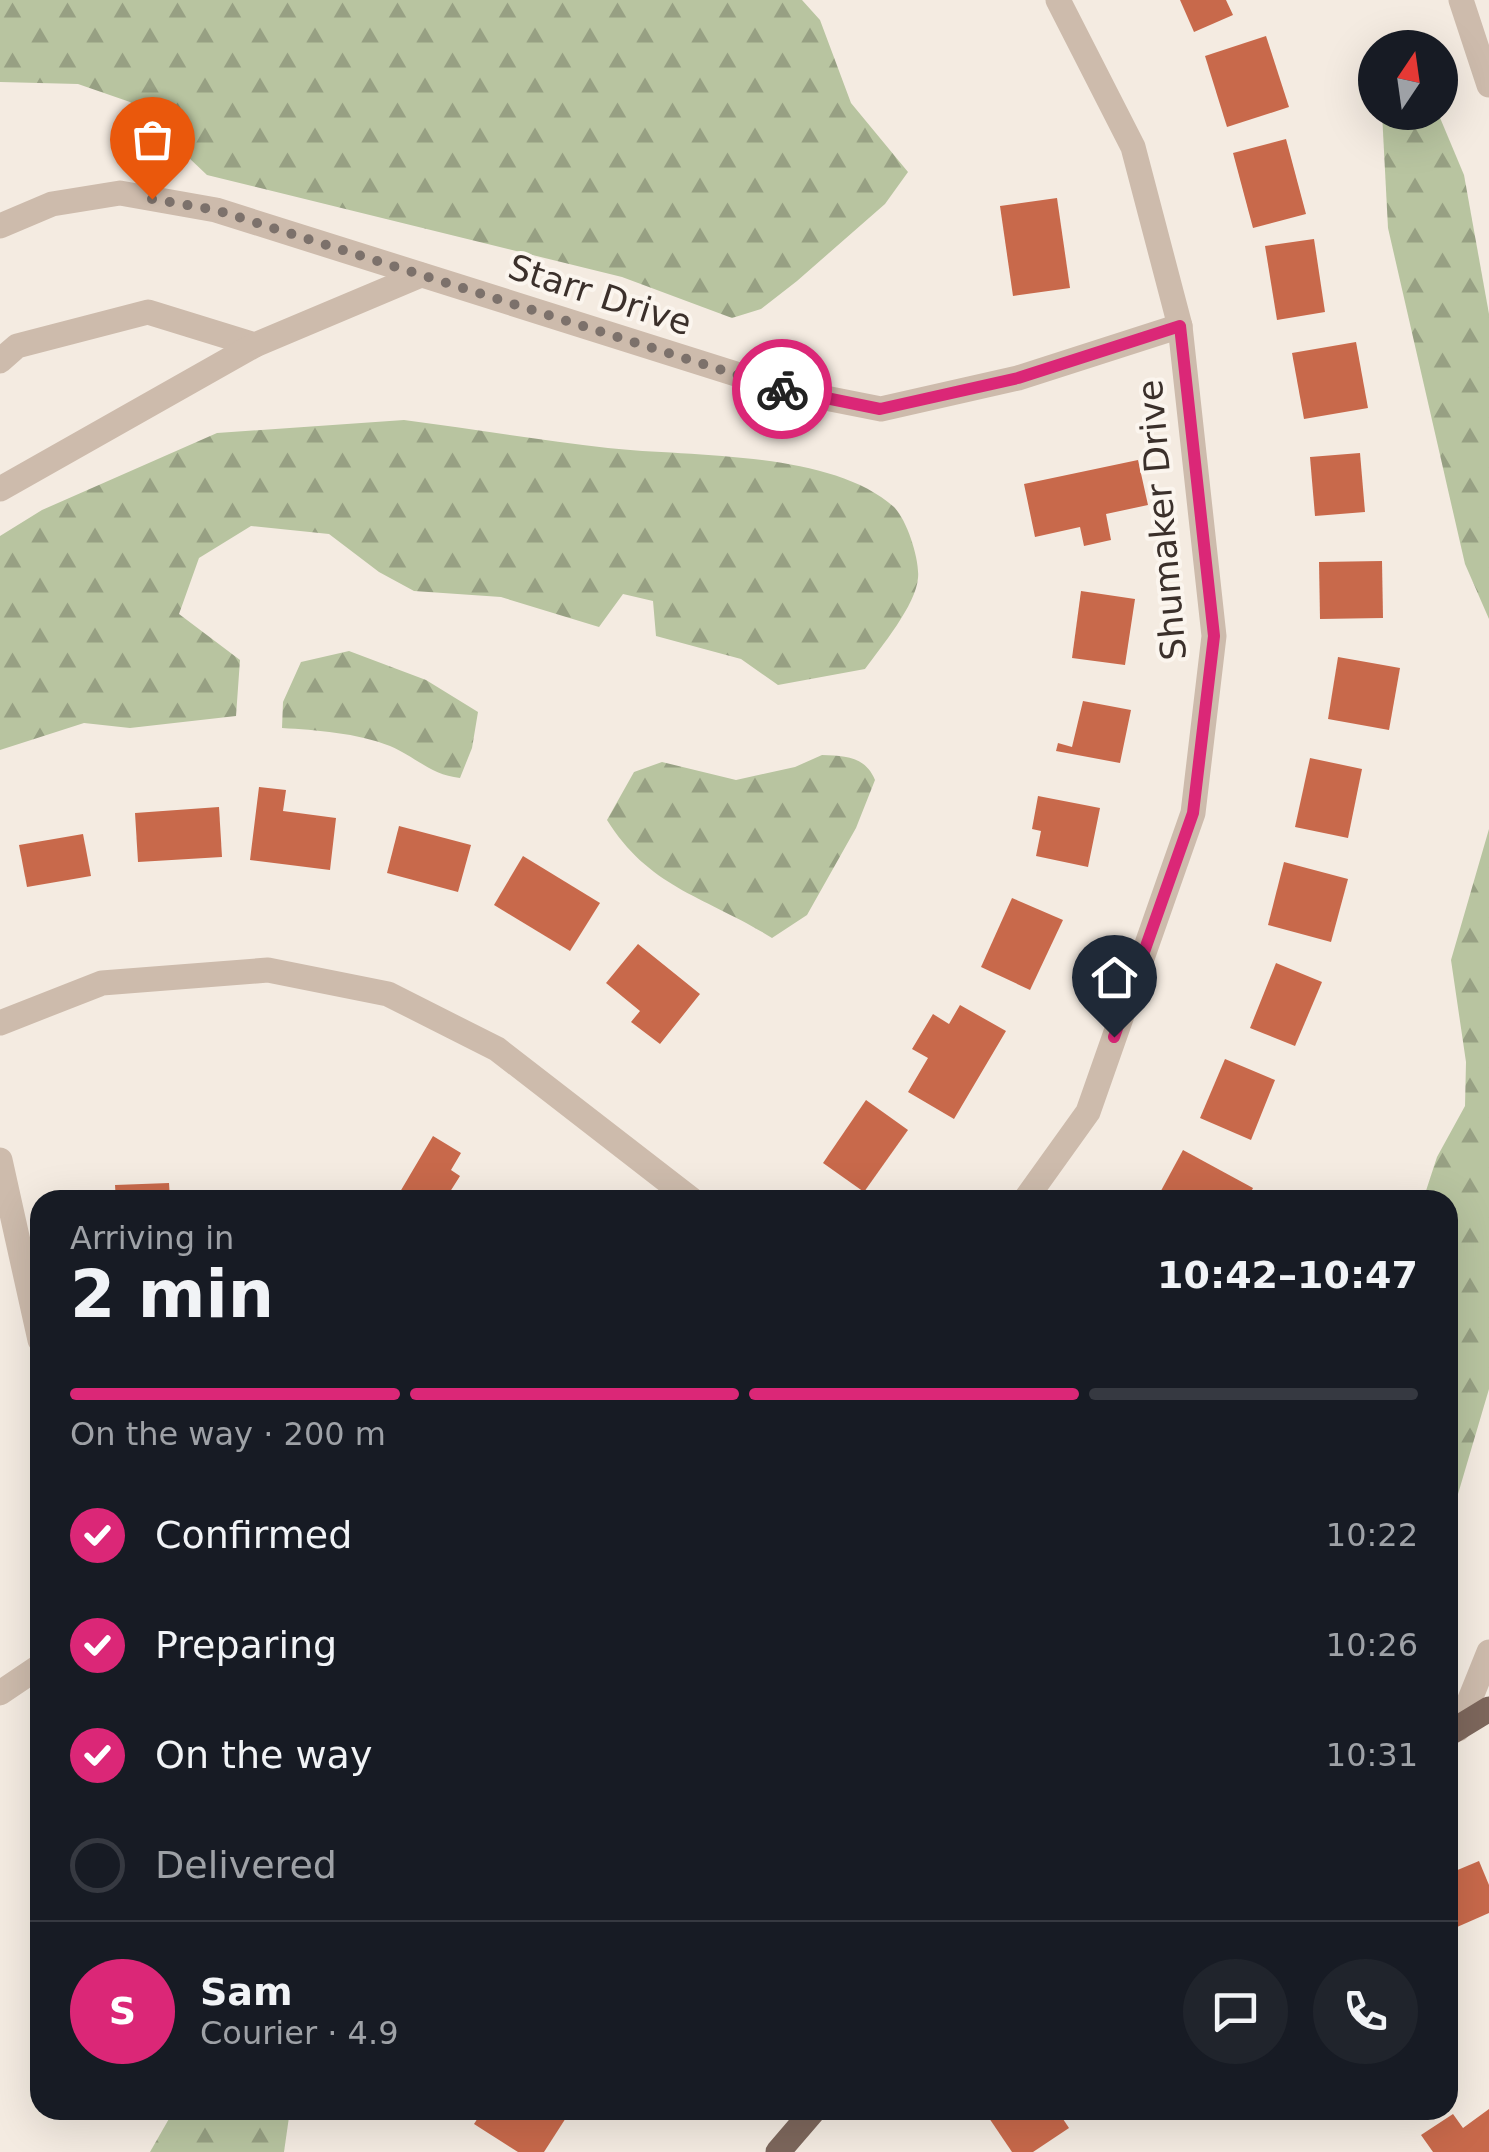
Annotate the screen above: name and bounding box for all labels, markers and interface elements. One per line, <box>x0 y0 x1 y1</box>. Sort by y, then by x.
north arrow <box>1358 30 1458 130</box>
map controls <box>1358 30 1458 130</box>
pin <box>110 97 195 200</box>
icon: bag <box>125 112 180 167</box>
street label: Starr Drive <box>503 247 697 343</box>
courier <box>732 339 832 439</box>
icon: bike <box>755 362 810 417</box>
street label: Shumaker Drive <box>1130 378 1194 662</box>
pin <box>1072 935 1157 1038</box>
icon: home <box>1087 950 1142 1005</box>
text: Arriving in <box>70 1219 234 1257</box>
text: 10:42–10:47 <box>1157 1253 1418 1297</box>
text: 2 min <box>70 1257 274 1332</box>
text: On the way · 200 m <box>70 1415 386 1453</box>
icon: check <box>70 1508 125 1563</box>
text: Confirmed <box>155 1513 352 1557</box>
text: 10:22 <box>1326 1516 1418 1554</box>
icon: check <box>70 1618 125 1673</box>
text: Preparing <box>155 1623 337 1667</box>
text: 10:26 <box>1326 1626 1418 1664</box>
icon: check <box>70 1728 125 1783</box>
text: On the way <box>155 1733 372 1777</box>
text: 10:31 <box>1326 1736 1418 1774</box>
text: Delivered <box>155 1843 337 1887</box>
button: chat <box>1183 1959 1288 2064</box>
button: phone <box>1313 1959 1418 2064</box>
text: Sam <box>200 1970 293 2014</box>
text: S <box>109 1989 136 2033</box>
text: Courier · 4.9 <box>200 2014 399 2052</box>

